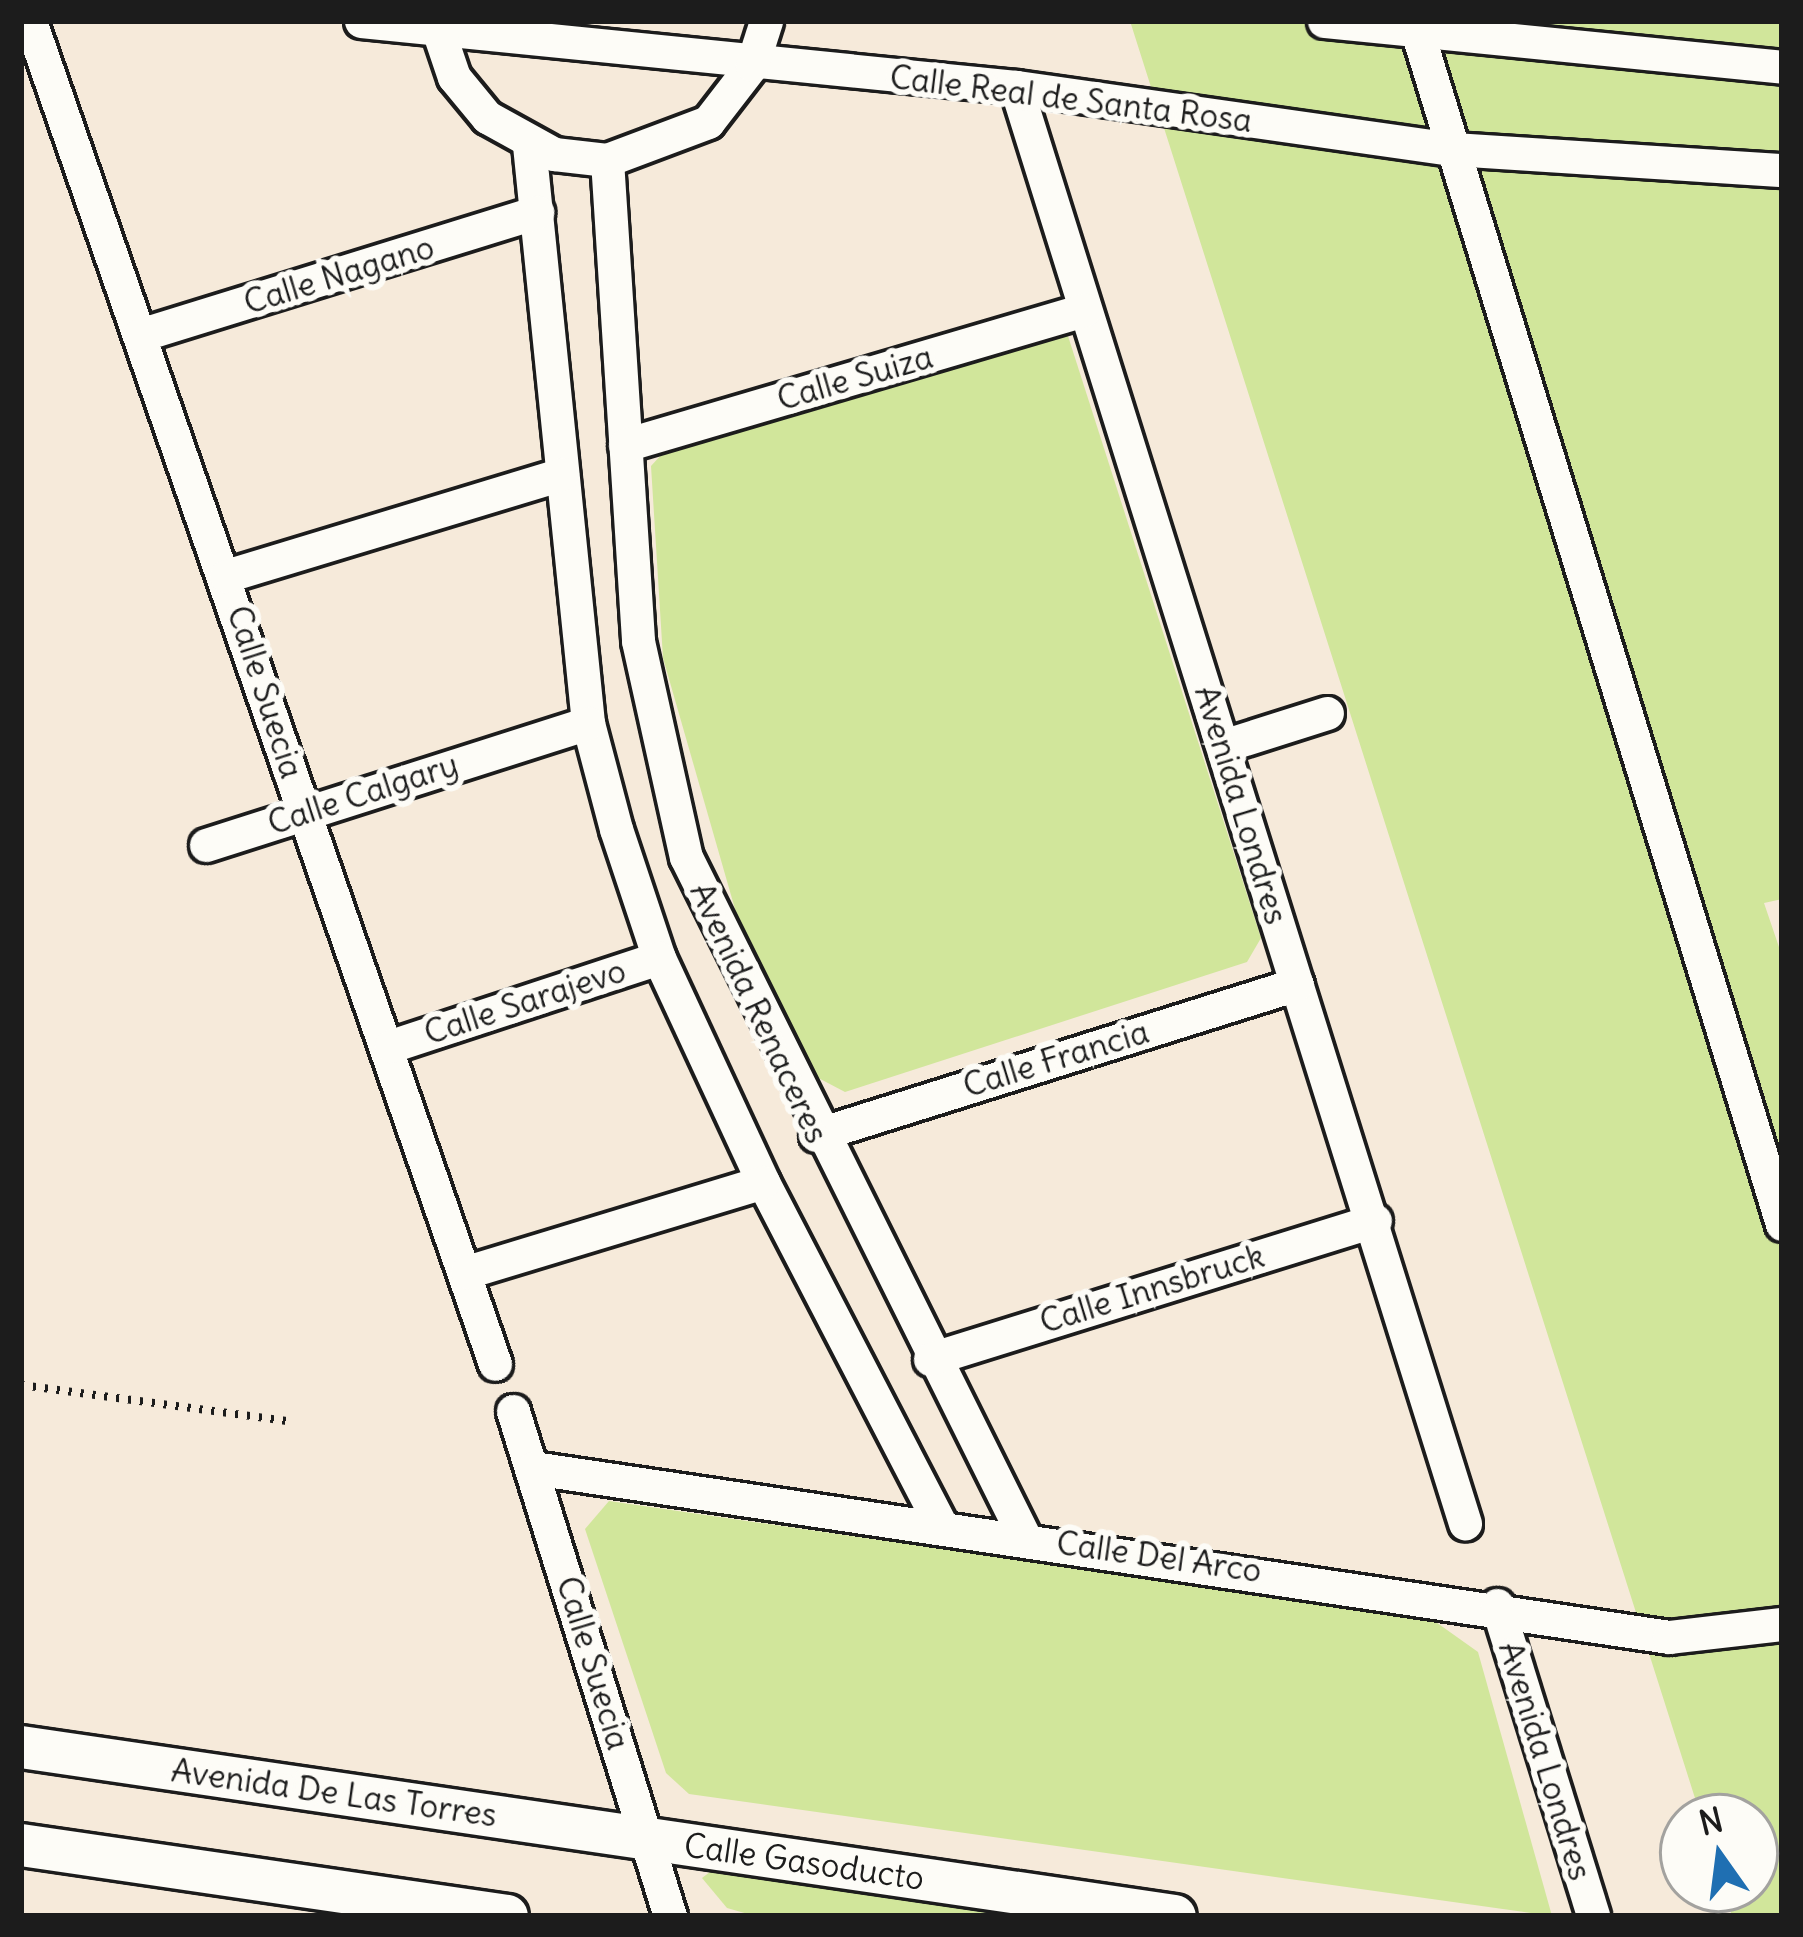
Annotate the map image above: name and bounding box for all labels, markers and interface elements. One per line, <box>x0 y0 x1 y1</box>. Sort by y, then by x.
street label: Calle Real de Santa Rosa <box>888 57 1254 141</box>
street label: Calle Nagano <box>239 227 439 323</box>
street label: Calle Suiza <box>773 337 937 419</box>
street label: Calle Suecia <box>219 601 311 783</box>
street label: Avenida Londres <box>1186 681 1296 929</box>
street label: Calle Calgary <box>263 745 463 843</box>
street label: Avenida Renaceres <box>681 877 837 1149</box>
street label: Calle Sarajevo <box>419 951 631 1053</box>
street label: Calle Francia <box>958 1012 1154 1106</box>
street label: Calle Innsbruck <box>1035 1236 1269 1342</box>
street label: Calle Del Arco <box>1054 1523 1264 1591</box>
street label: Calle Suecia <box>548 1572 638 1754</box>
street label: Avenida Londres <box>1490 1637 1600 1885</box>
street label: Avenida De Las Torres <box>169 1751 499 1835</box>
north arrow <box>1659 1793 1779 1913</box>
text: N <box>1695 1798 1727 1844</box>
street label: Calle Gasoducto <box>681 1826 927 1898</box>

